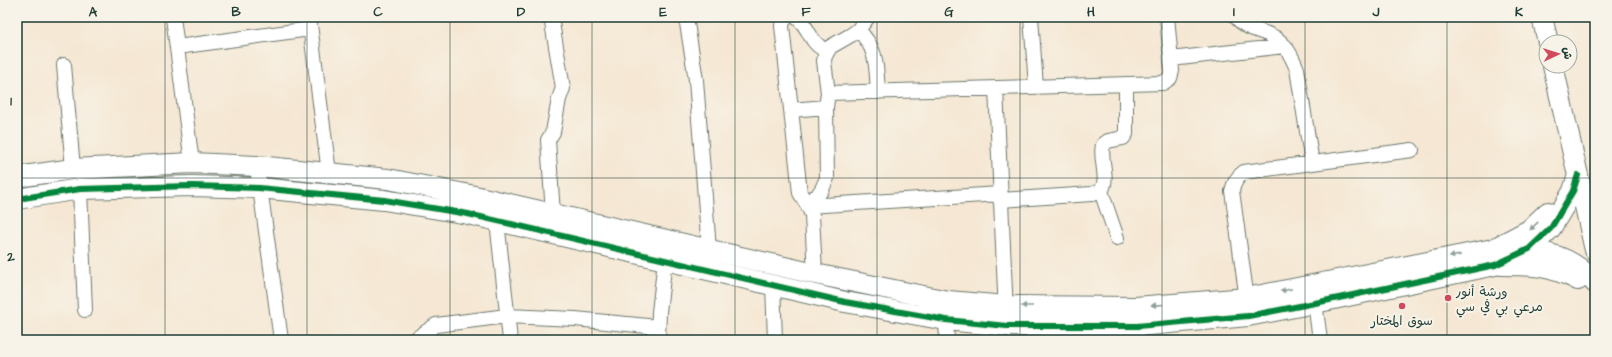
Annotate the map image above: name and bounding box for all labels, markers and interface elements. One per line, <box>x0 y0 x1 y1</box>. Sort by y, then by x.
text: A <box>89 3 98 21</box>
text: B <box>231 3 241 21</box>
text: C <box>373 3 383 21</box>
text: D <box>517 3 526 21</box>
text: E <box>659 3 667 21</box>
text: F <box>801 3 811 21</box>
text: G <box>944 3 954 21</box>
text: H <box>1087 3 1095 21</box>
text: I <box>1233 3 1235 21</box>
text: J <box>1372 3 1380 21</box>
text: K <box>1515 3 1523 21</box>
north arrow <box>1538 34 1578 74</box>
text: ش <box>1560 47 1575 60</box>
text: 1 <box>10 92 12 110</box>
one-way arrow <box>1529 221 1539 230</box>
text: 2 <box>6 248 15 266</box>
one-way arrow <box>1449 254 1461 260</box>
place label: ورشة أنور مرعي بي في سي <box>1455 283 1543 318</box>
one-way arrow <box>1280 287 1292 293</box>
marker: ورشة أنور مرعي بي في سي <box>1443 293 1453 303</box>
marker: سوق المختار <box>1397 301 1407 311</box>
one-way arrow <box>1151 302 1163 309</box>
one-way arrow <box>1020 303 1033 309</box>
place label: سوق المختار <box>1370 312 1433 330</box>

